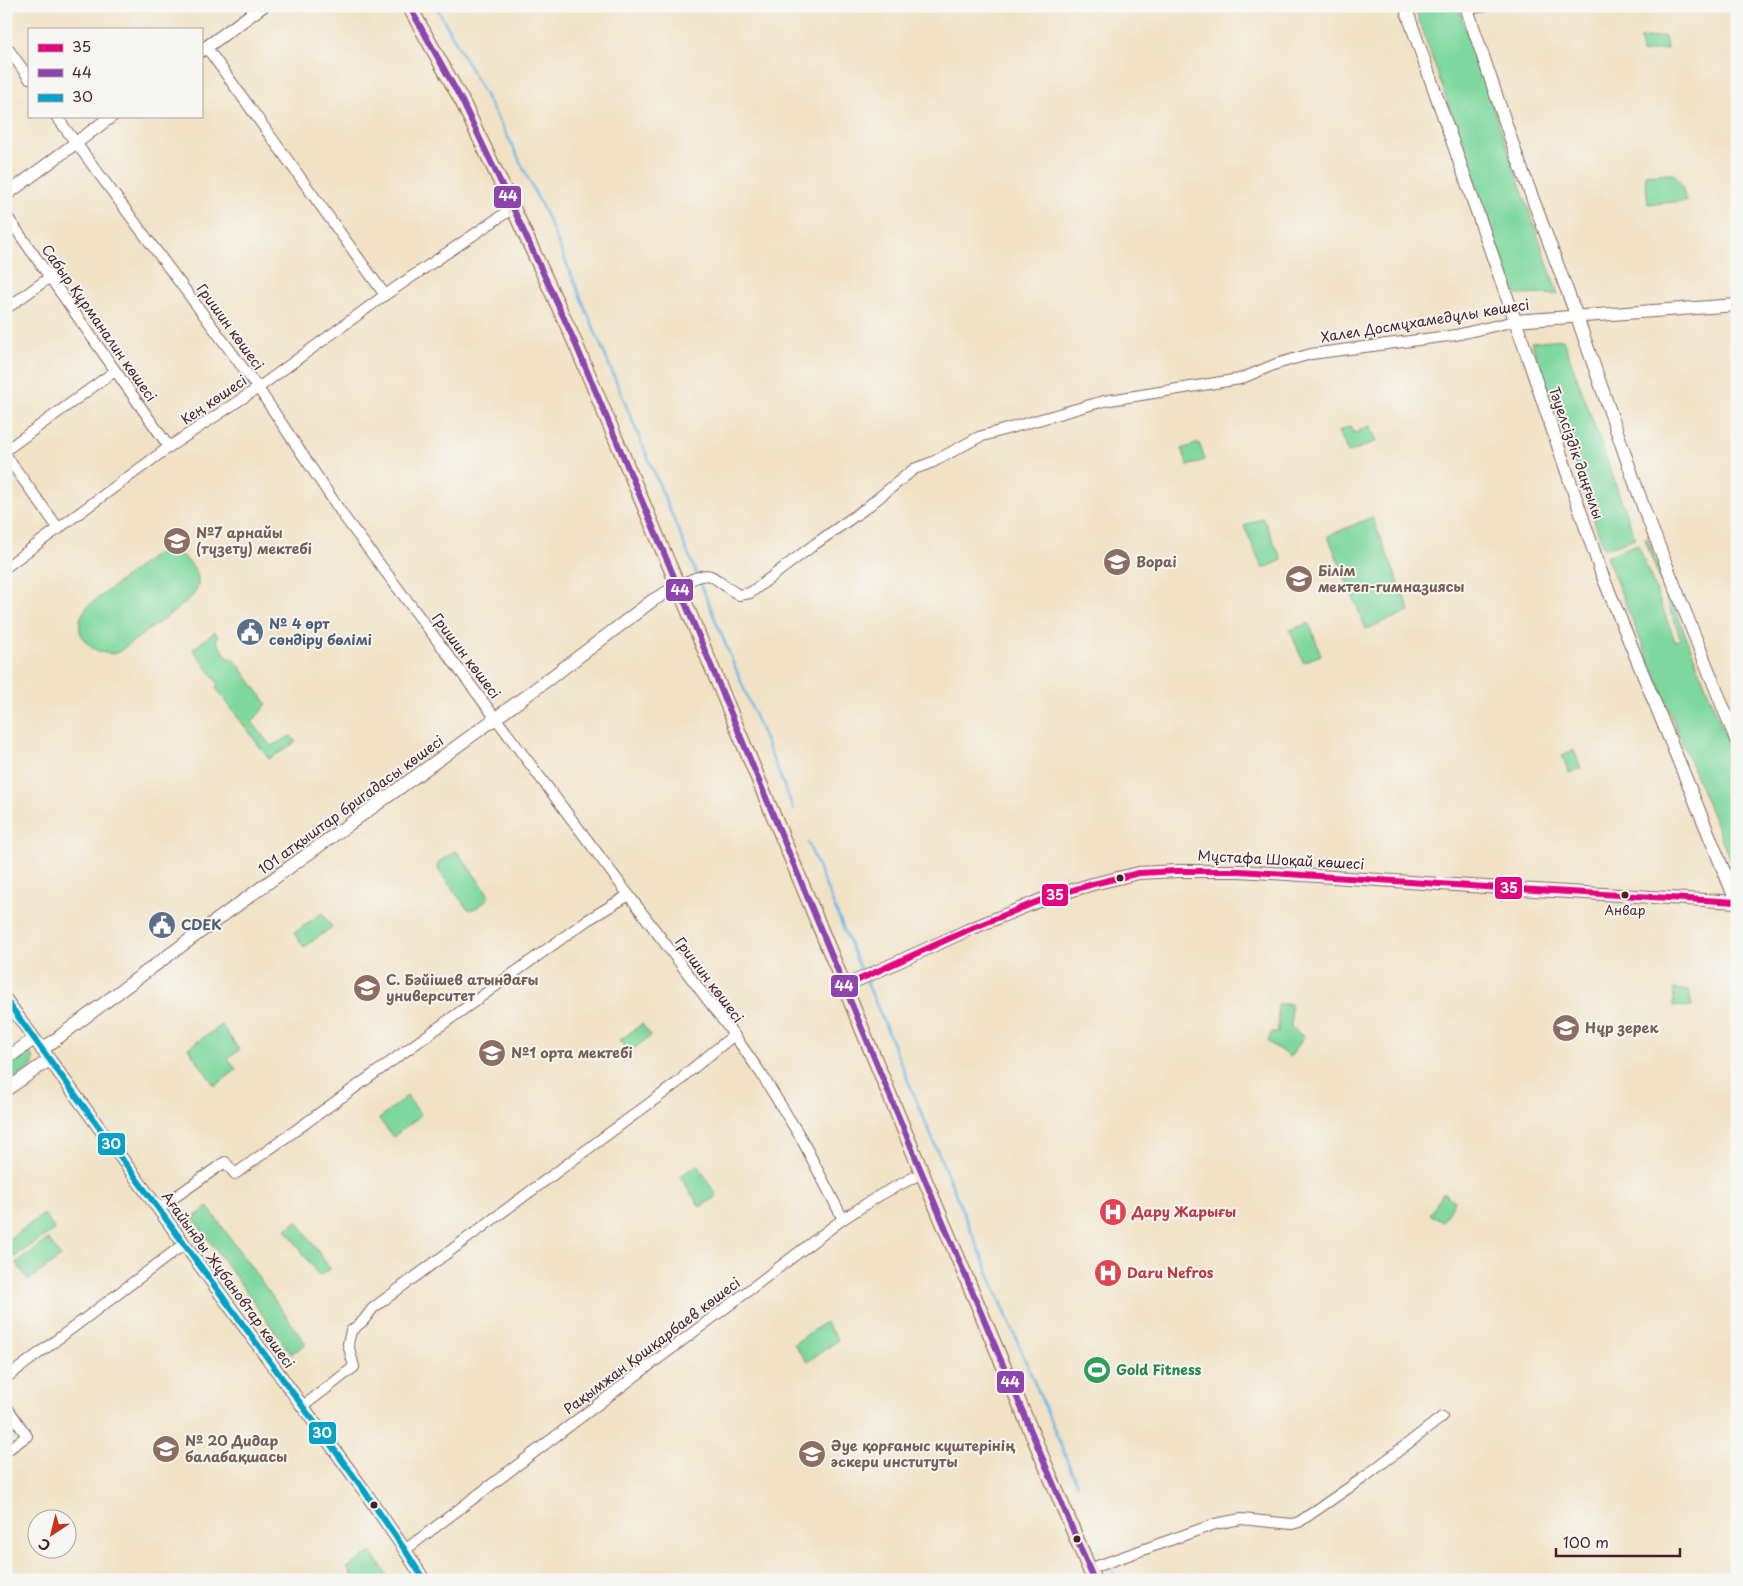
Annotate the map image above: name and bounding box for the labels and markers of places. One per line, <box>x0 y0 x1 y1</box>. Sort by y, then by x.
place label: №7 арнайы (түзету) мектебі <box>196 522 312 559</box>
school or university icon: №7 арнайы (түзету) мектебі <box>162 526 192 556</box>
school or university icon: Bopai <box>1102 547 1132 577</box>
place label: Bopai <box>1136 551 1177 572</box>
place label: Білім мектеп-гимназиясы <box>1318 560 1464 597</box>
school or university icon: Білім мектеп-гимназиясы <box>1284 564 1314 594</box>
place label: № 4 өрт сөндіру бөлімі <box>269 613 372 650</box>
public building icon: № 4 өрт сөндіру бөлімі <box>235 617 265 647</box>
unlabelled marker <box>1115 873 1125 883</box>
marker: Анвар <box>1620 890 1630 900</box>
place label: Анвар <box>1605 900 1645 919</box>
public building icon: CDEK <box>147 910 177 940</box>
place label: CDEK <box>181 914 222 935</box>
place label: С. Бәйішев атындағы университет <box>386 969 538 1006</box>
school or university icon: С. Бәйішев атындағы университет <box>352 973 382 1003</box>
school or university icon: Нұр зерек <box>1551 1013 1581 1043</box>
place label: Нұр зерек <box>1585 1017 1658 1038</box>
school or university icon: №1 орта мектебі <box>477 1038 507 1068</box>
place label: №1 орта мектебі <box>511 1042 632 1063</box>
hospital icon: Дару Жарығы <box>1098 1197 1128 1227</box>
place label: Дару Жарығы <box>1131 1201 1236 1222</box>
hospital icon: Daru Nefros <box>1093 1258 1123 1288</box>
place label: Daru Nefros <box>1127 1262 1214 1283</box>
sports icon: Gold Fitness <box>1082 1355 1112 1385</box>
place label: Gold Fitness <box>1116 1359 1202 1380</box>
place label: № 20 Дидар балабақшасы <box>185 1430 287 1467</box>
school or university icon: № 20 Дидар балабақшасы <box>151 1434 181 1464</box>
place label: Әуе қорғаныс күштерінің әскери институты <box>831 1435 1015 1472</box>
school or university icon: Әуе қорғаныс күштерінің әскери институты <box>797 1439 827 1469</box>
unlabelled marker <box>369 1500 379 1510</box>
unlabelled marker <box>1072 1534 1082 1544</box>

